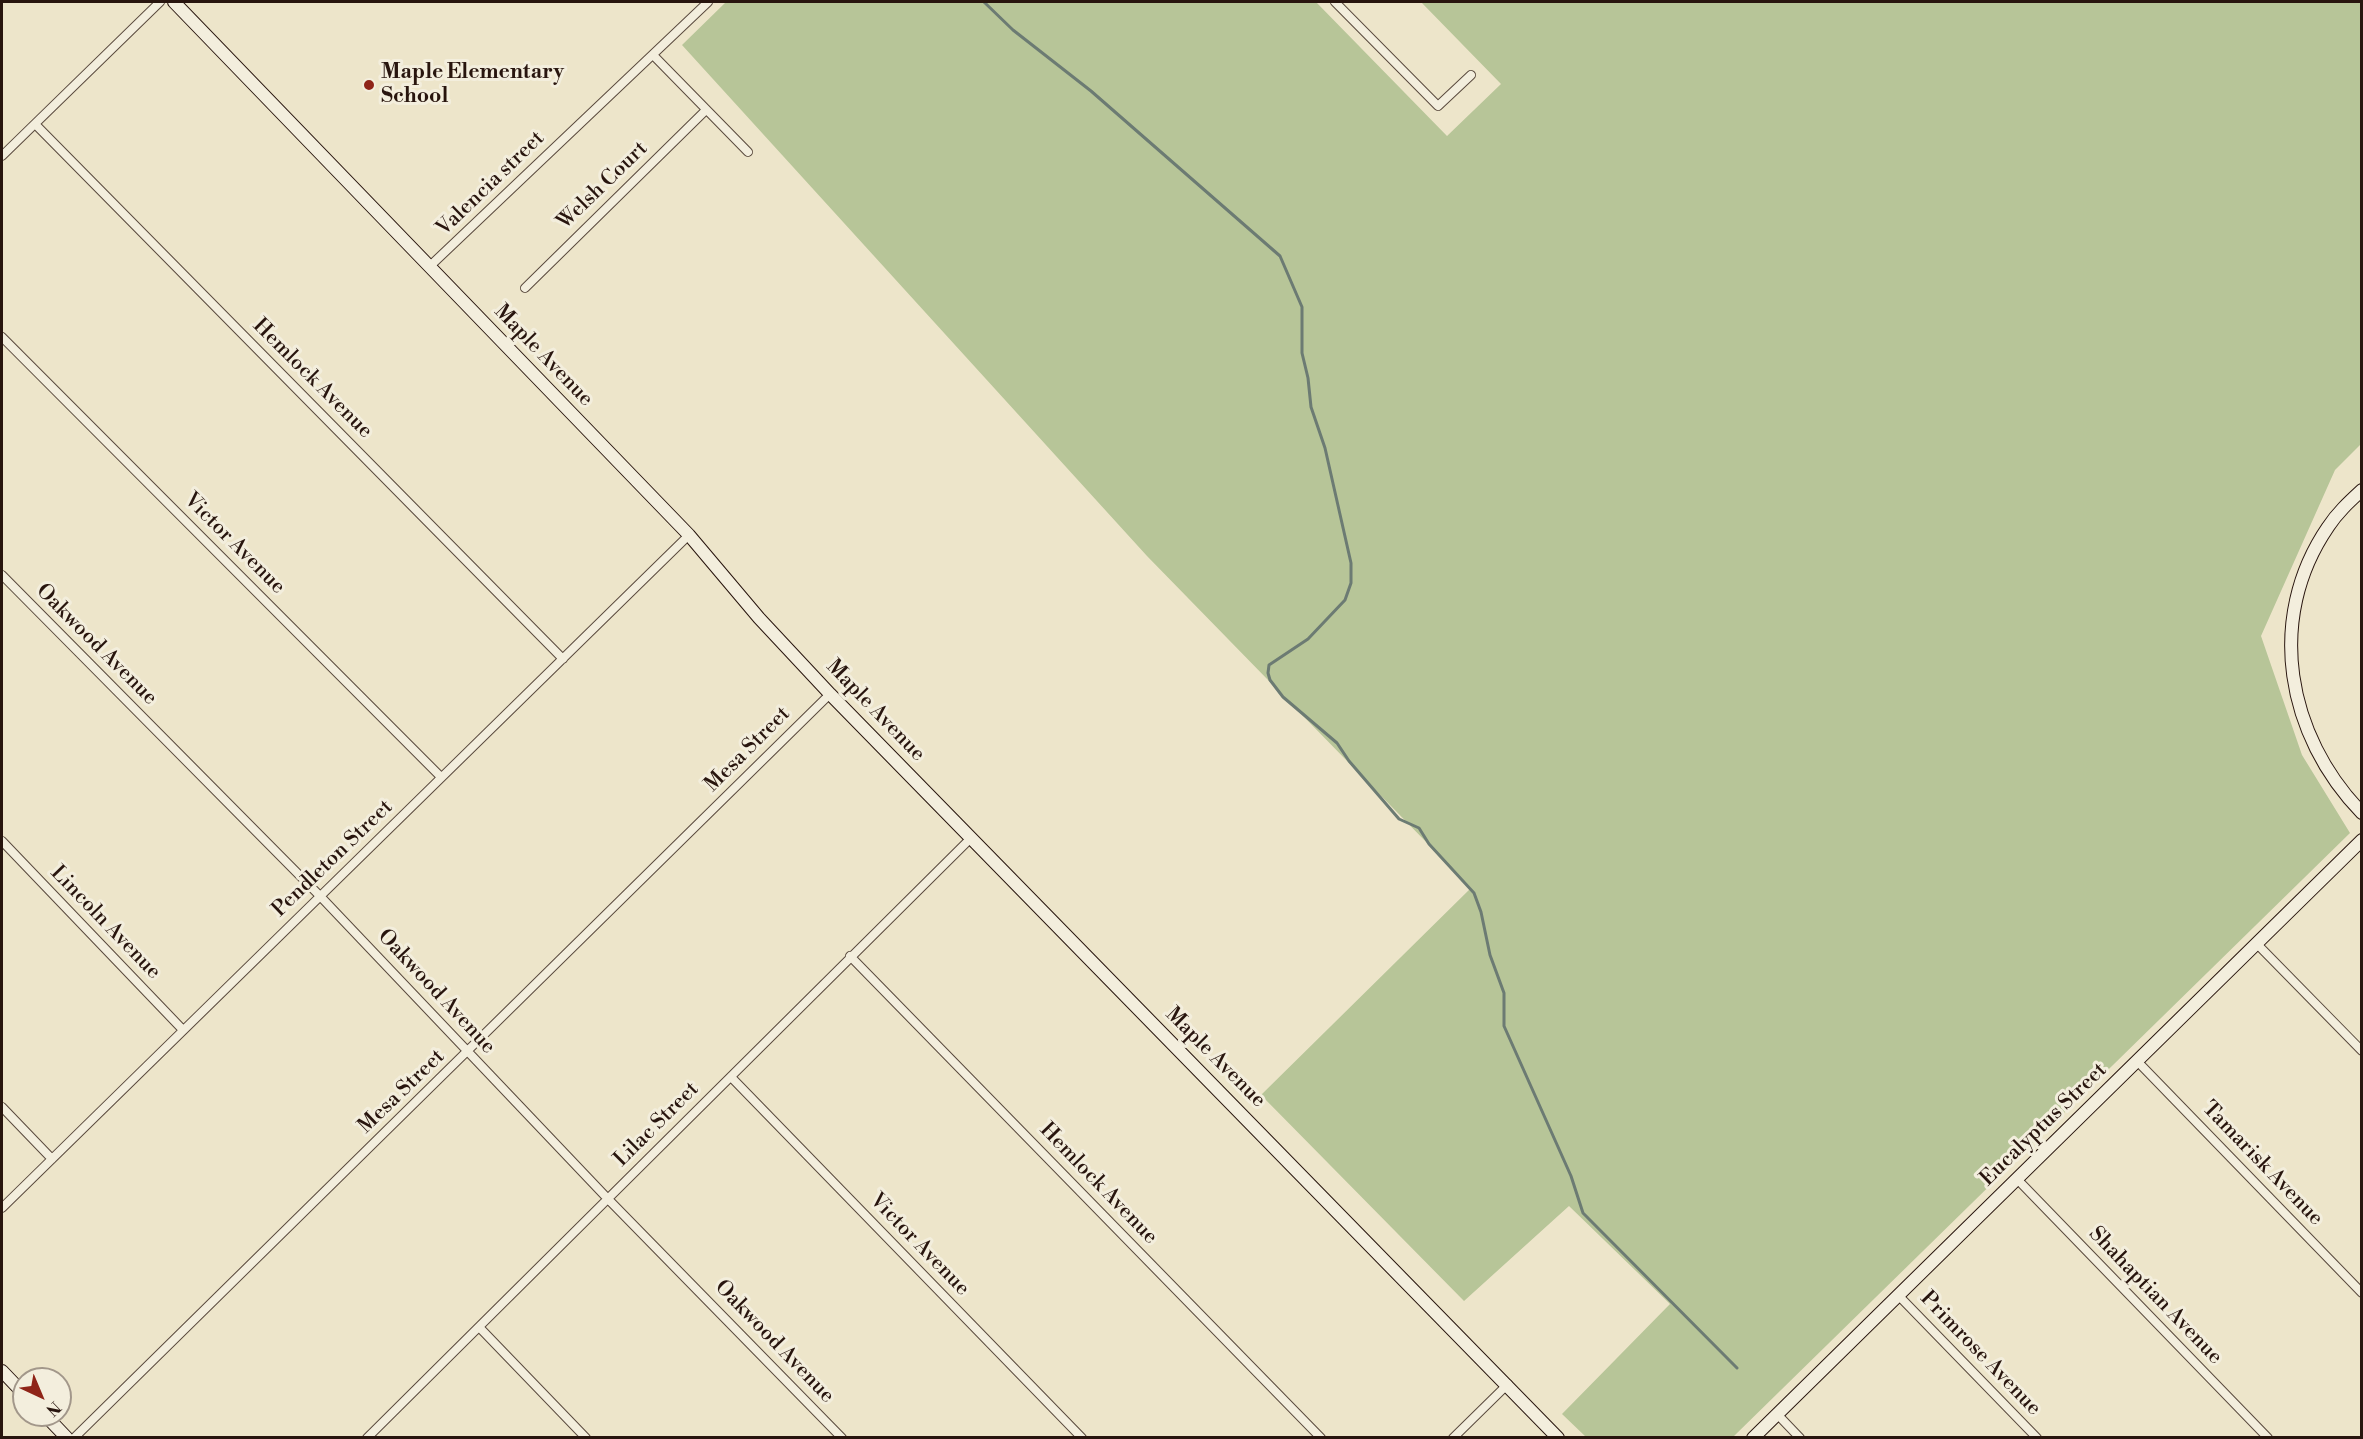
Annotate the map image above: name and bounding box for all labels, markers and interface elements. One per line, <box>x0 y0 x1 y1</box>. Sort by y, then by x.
place label: Maple Elementary School <box>381 60 564 110</box>
marker: Maple Elementary School <box>362 78 376 92</box>
street label: Valencia street <box>432 126 550 242</box>
street label: Welsh Court <box>553 137 653 235</box>
street label: Maple Avenue <box>488 300 598 412</box>
street label: Hemlock Avenue <box>247 314 377 444</box>
street label: Victor Avenue <box>178 488 290 600</box>
street label: Oakwood Avenue <box>30 579 162 711</box>
street label: Maple Avenue <box>820 655 930 767</box>
street label: Mesa Street <box>700 702 796 798</box>
street label: Pendleton Street <box>268 795 398 923</box>
street label: Lincoln Avenue <box>45 861 165 985</box>
street label: Oakwood Avenue <box>372 924 500 1060</box>
street label: Maple Avenue <box>1160 1003 1270 1113</box>
street label: Mesa Street <box>354 1045 450 1139</box>
street label: Eucalyptus Street <box>1975 1058 2113 1192</box>
street label: Lilac Street <box>609 1077 705 1173</box>
street label: Tamarisk Avenue <box>2196 1097 2328 1231</box>
street label: Hemlock Avenue <box>1034 1118 1162 1250</box>
street label: Victor Avenue <box>864 1188 974 1302</box>
street label: Shahaptian Avenue <box>2083 1222 2227 1370</box>
street label: Oakwood Avenue <box>709 1275 839 1409</box>
street label: Primrose Avenue <box>1914 1287 2046 1421</box>
north arrow <box>12 1367 72 1427</box>
text: N <box>42 1397 65 1420</box>

